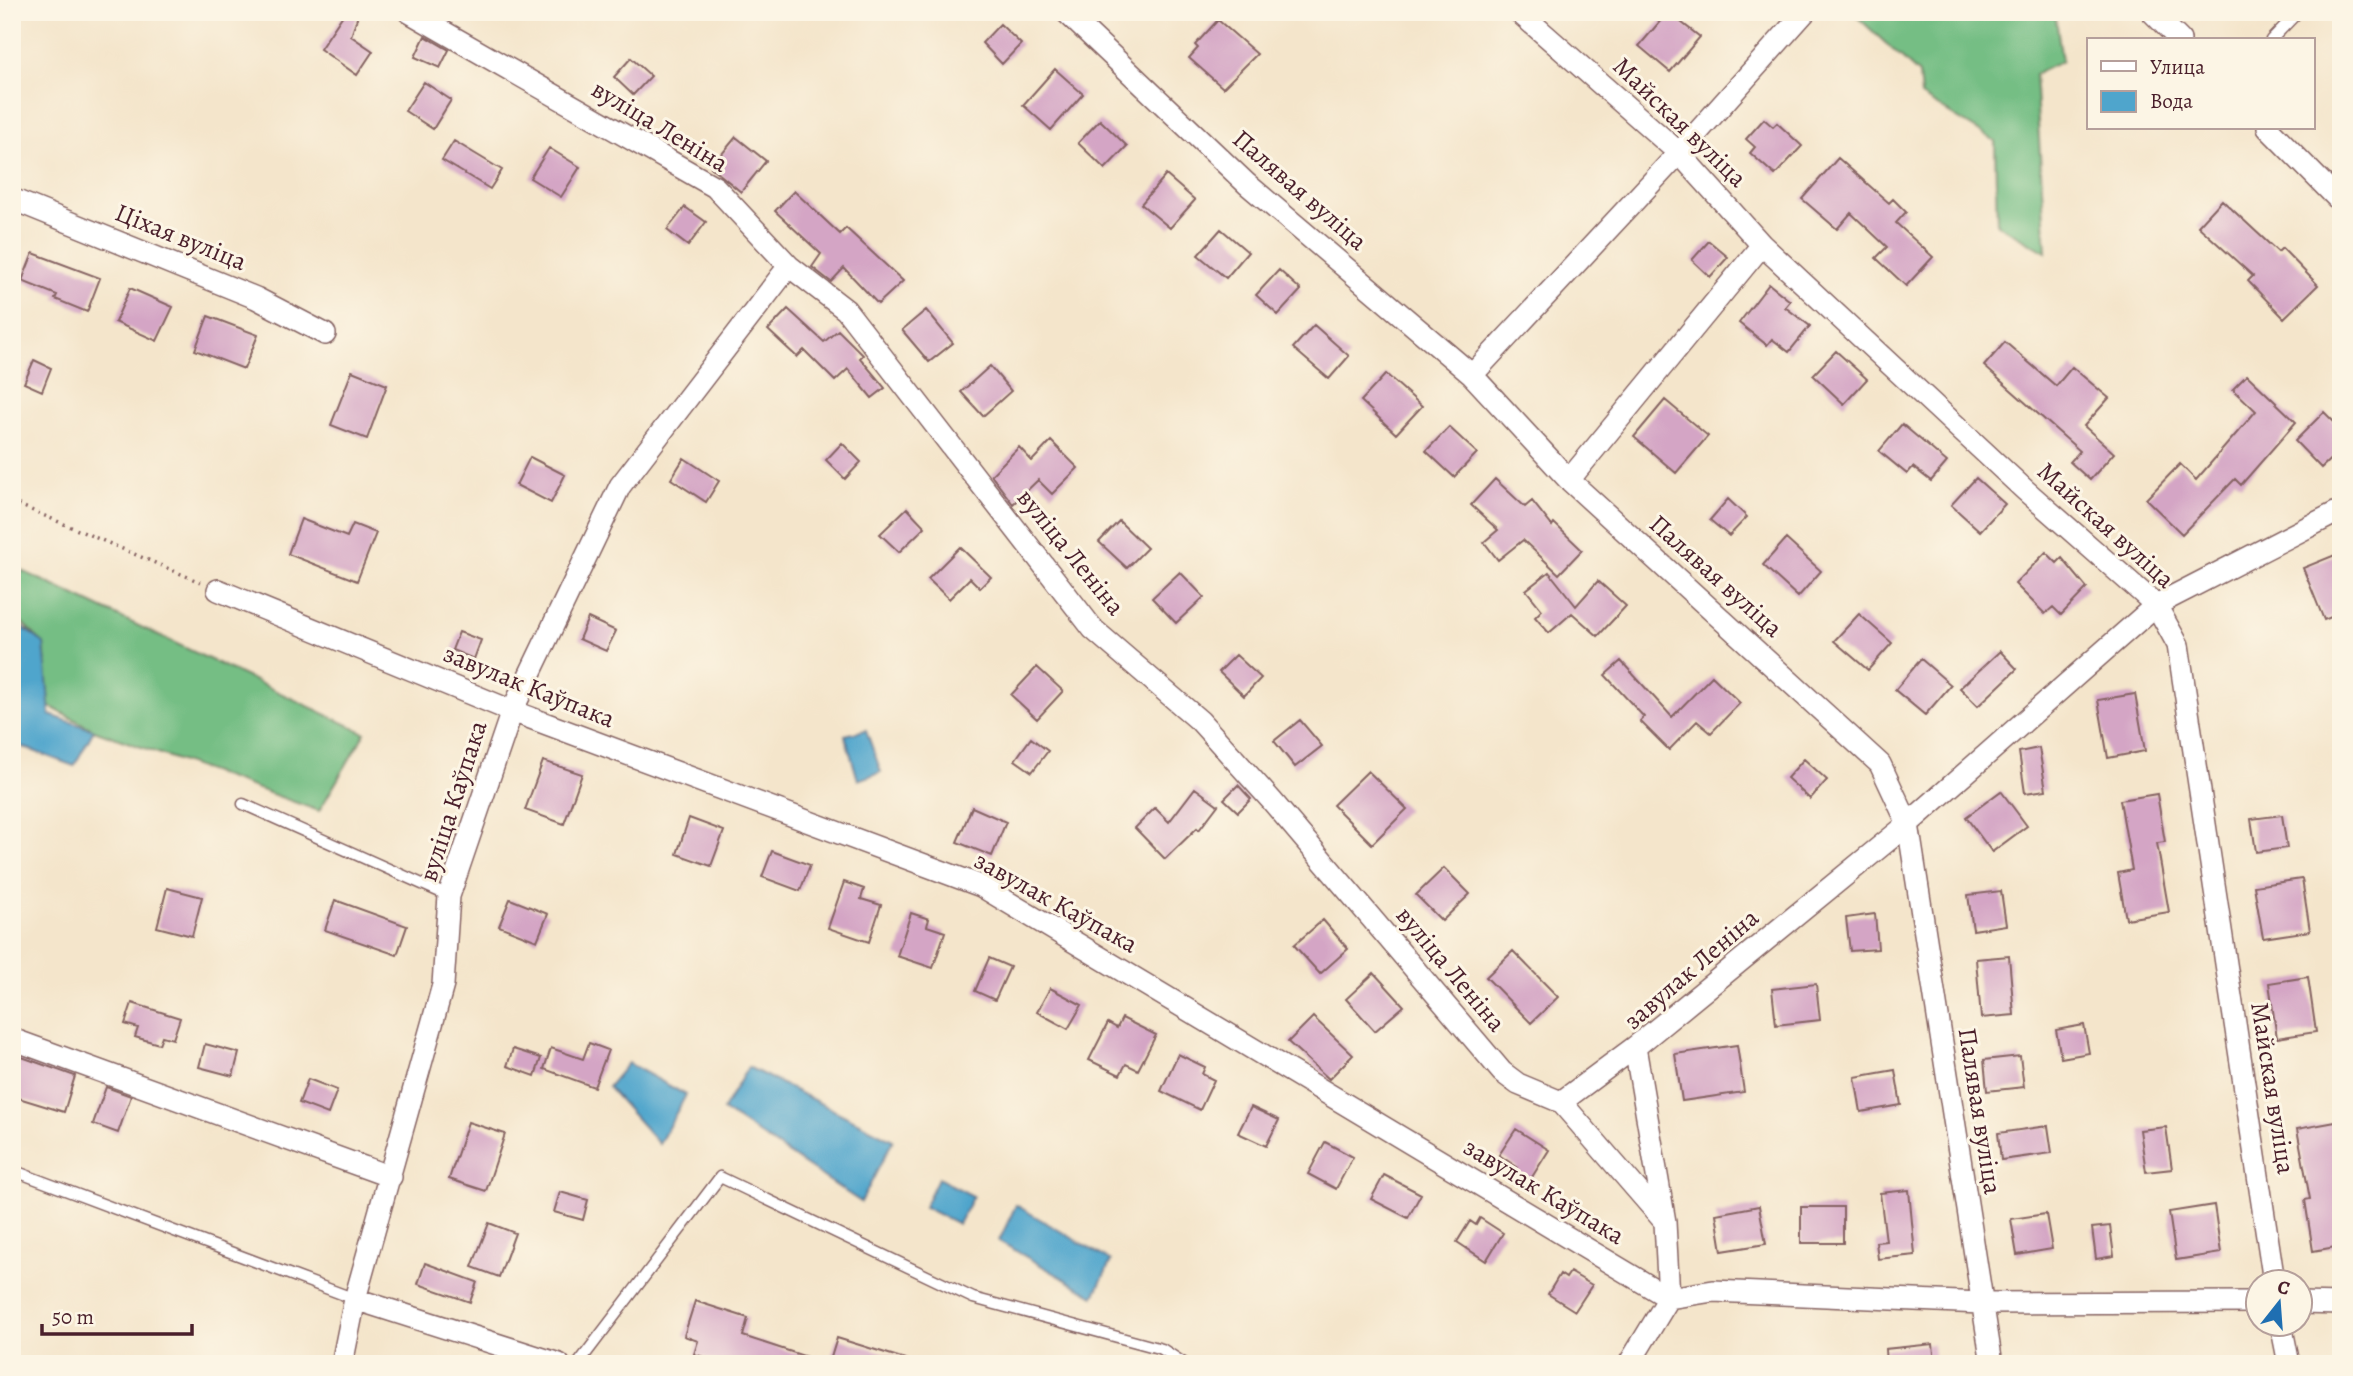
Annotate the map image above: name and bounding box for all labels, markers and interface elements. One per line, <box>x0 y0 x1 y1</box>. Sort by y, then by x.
legend <box>2087 38 2314 130</box>
street label: Майская вуліца <box>1605 49 1755 195</box>
text: Улица <box>2150 53 2205 81</box>
street label: вуліца Леніна <box>585 71 735 181</box>
text: Вода <box>2150 87 2193 115</box>
street label: Палявая вуліца <box>1225 122 1375 258</box>
street label: Ціхая вуліца <box>110 195 252 279</box>
street label: Майская вуліца <box>2030 454 2182 596</box>
street label: вуліца Леніна <box>1009 481 1133 623</box>
street label: Палявая вуліца <box>1642 507 1790 645</box>
street label: завулак Каўпака <box>438 636 620 736</box>
street label: вуліца Каўпака <box>411 716 495 886</box>
street label: завулак Каўпака <box>968 843 1144 961</box>
street label: вуліца Леніна <box>1388 899 1514 1039</box>
street label: завулак Леніна <box>1616 900 1766 1038</box>
street label: Майская вуліца <box>2242 999 2304 1177</box>
street label: Палявая вуліца <box>1950 1025 2010 1197</box>
street label: завулак Каўпака <box>1457 1129 1631 1253</box>
north arrow <box>2244 1268 2314 1338</box>
text: С <box>2274 1274 2293 1302</box>
scale bar <box>42 1292 192 1336</box>
text: 50 m <box>52 1303 94 1331</box>

